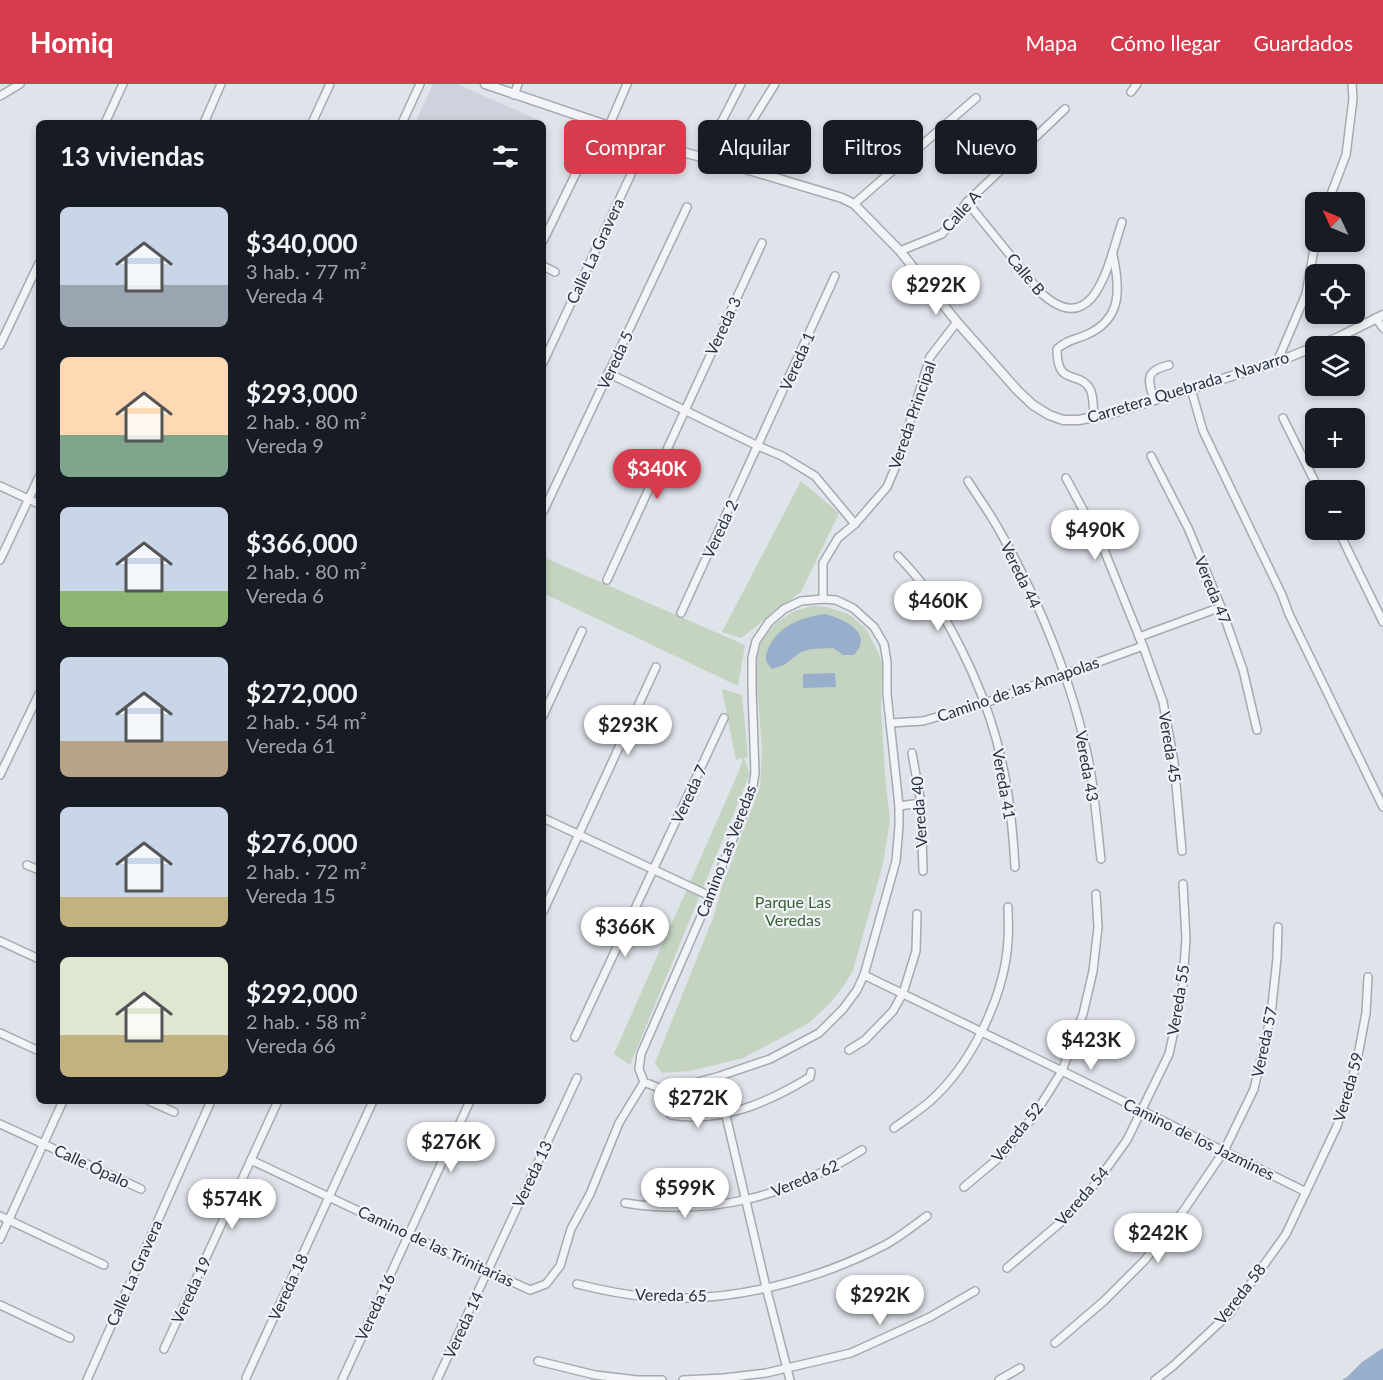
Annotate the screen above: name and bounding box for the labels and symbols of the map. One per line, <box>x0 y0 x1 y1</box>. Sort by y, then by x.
street label: Calle A <box>937 186 984 235</box>
north arrow <box>1305 192 1365 252</box>
street label: Calle La Gravera <box>562 195 627 307</box>
street label: Calle B <box>1003 249 1049 299</box>
pin: $292K <box>894 265 978 316</box>
street label: Vereda 3 <box>701 294 744 358</box>
street label: Vereda 5 <box>593 328 636 392</box>
street label: Vereda 1 <box>775 328 818 393</box>
street label: Carretera Quebrada - Navarro <box>1085 347 1291 426</box>
street label: Vereda Principal <box>884 358 939 471</box>
pin: $340K <box>615 449 699 500</box>
street label: Vereda 2 <box>698 497 741 561</box>
pin: $490K <box>1053 510 1137 561</box>
street label: Vereda 44 <box>997 538 1046 611</box>
street label: Vereda 47 <box>1191 553 1236 627</box>
pin: $460K <box>896 581 980 632</box>
street label: Camino de las Amapolas <box>934 652 1101 725</box>
pin: $293K <box>586 705 670 756</box>
street label: Vereda 45 <box>1156 710 1185 784</box>
street label: Vereda 43 <box>1072 729 1103 803</box>
street label: Vereda 41 <box>989 747 1020 821</box>
street label: Vereda 7 <box>667 762 710 826</box>
street label: Vereda 40 <box>907 776 930 848</box>
street label: Camino Las Veredas <box>692 782 760 920</box>
park label: Parque Las Veredas <box>755 892 831 929</box>
pin: $366K <box>583 907 667 958</box>
street label: Vereda 55 <box>1163 963 1192 1037</box>
street label: Vereda 57 <box>1247 1005 1280 1079</box>
pin: $423K <box>1049 1020 1133 1071</box>
street label: Vereda 59 <box>1329 1050 1367 1124</box>
pin: $272K <box>656 1078 740 1129</box>
street label: Camino de los Jazmines <box>1121 1094 1278 1183</box>
street label: Vereda 52 <box>987 1098 1047 1165</box>
pin: $276K <box>409 1122 493 1173</box>
street label: Vereda 13 <box>508 1137 555 1210</box>
street label: Calle Ópalo <box>51 1140 133 1191</box>
street label: Vereda 62 <box>768 1155 841 1200</box>
street label: Vereda 54 <box>1051 1162 1112 1229</box>
pin: $599K <box>643 1168 727 1219</box>
pin: $574K <box>190 1179 274 1230</box>
street label: Camino de las Trinitarias <box>355 1201 517 1290</box>
pin: $242K <box>1116 1213 1200 1264</box>
street label: Calle La Gravera <box>102 1217 165 1329</box>
street label: Vereda 18 <box>264 1250 311 1323</box>
street label: Vereda 19 <box>167 1253 214 1326</box>
street label: Vereda 58 <box>1210 1260 1269 1328</box>
street label: Vereda 16 <box>351 1270 398 1343</box>
pin: $292K <box>838 1275 922 1326</box>
street label: Vereda 65 <box>635 1284 707 1305</box>
street label: Vereda 14 <box>439 1288 486 1361</box>

